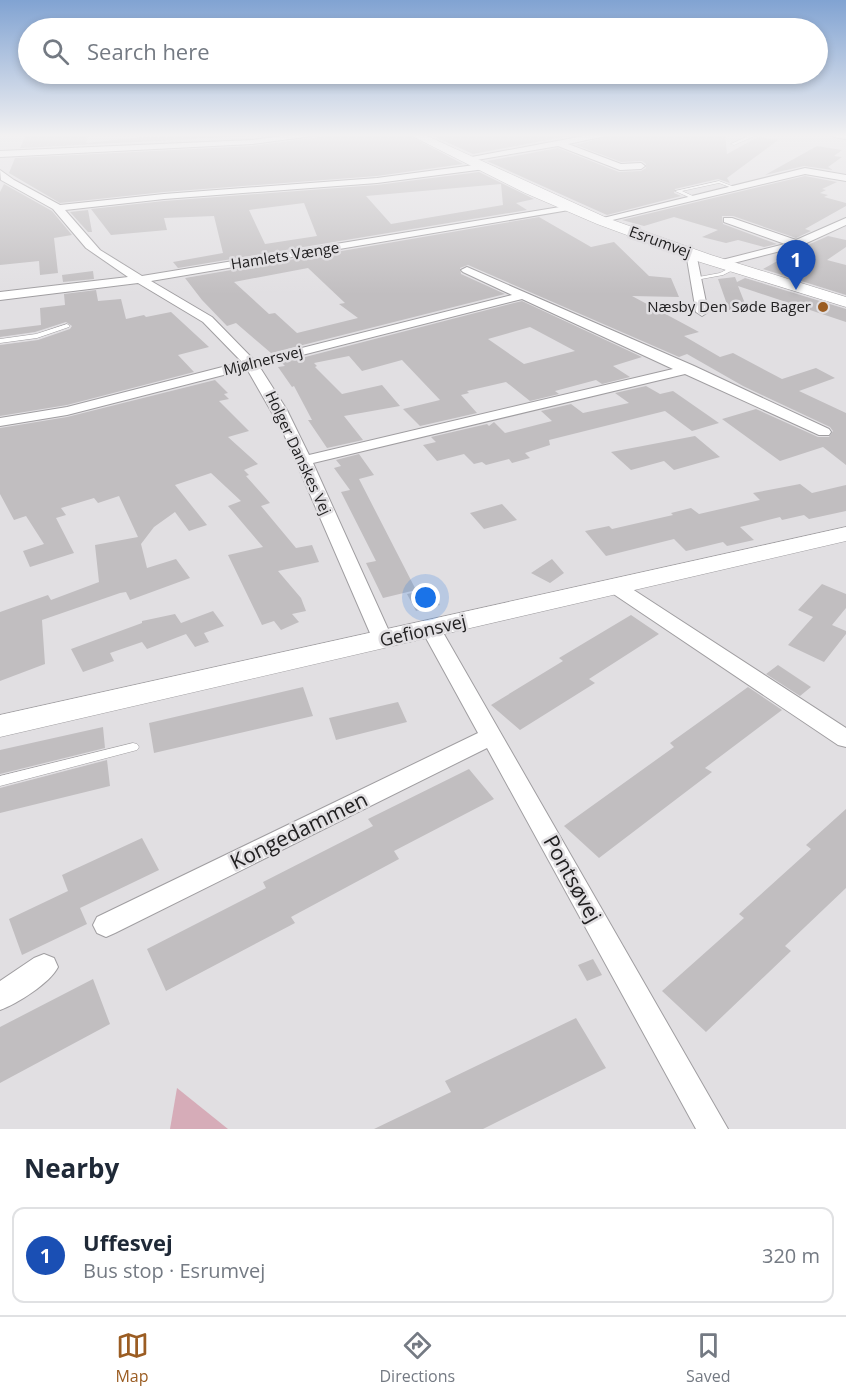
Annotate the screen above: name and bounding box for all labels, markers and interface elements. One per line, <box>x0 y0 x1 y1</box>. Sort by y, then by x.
search box <box>18 18 828 84</box>
icon: search <box>39 35 72 68</box>
text: Search here <box>87 36 210 66</box>
street label: Esrumvej <box>627 221 694 261</box>
street label: Hamlets Vænge <box>229 237 340 273</box>
pin: 1 <box>776 240 816 290</box>
place label: Næsby Den Søde Bager <box>647 296 811 316</box>
marker: Næsby Den Søde Bager <box>816 300 830 314</box>
street label: Mjølnersvej <box>221 341 304 379</box>
street label: Holger Danskes Vej <box>261 387 336 518</box>
your location <box>411 583 440 612</box>
street label: Gefionsvej <box>377 608 468 652</box>
street label: Kongedammen <box>225 785 372 875</box>
street label: Pontsøvej <box>537 830 608 927</box>
text: Nearby <box>24 1150 119 1186</box>
text: Uffesvej <box>83 1227 173 1257</box>
text: 1 <box>40 1242 51 1269</box>
text: 320 m <box>762 1242 820 1269</box>
text: Bus stop · Esrumvej <box>83 1257 265 1284</box>
tab: Map <box>115 1329 149 1387</box>
tab: Directions <box>379 1329 455 1387</box>
tab: Saved <box>686 1329 731 1387</box>

